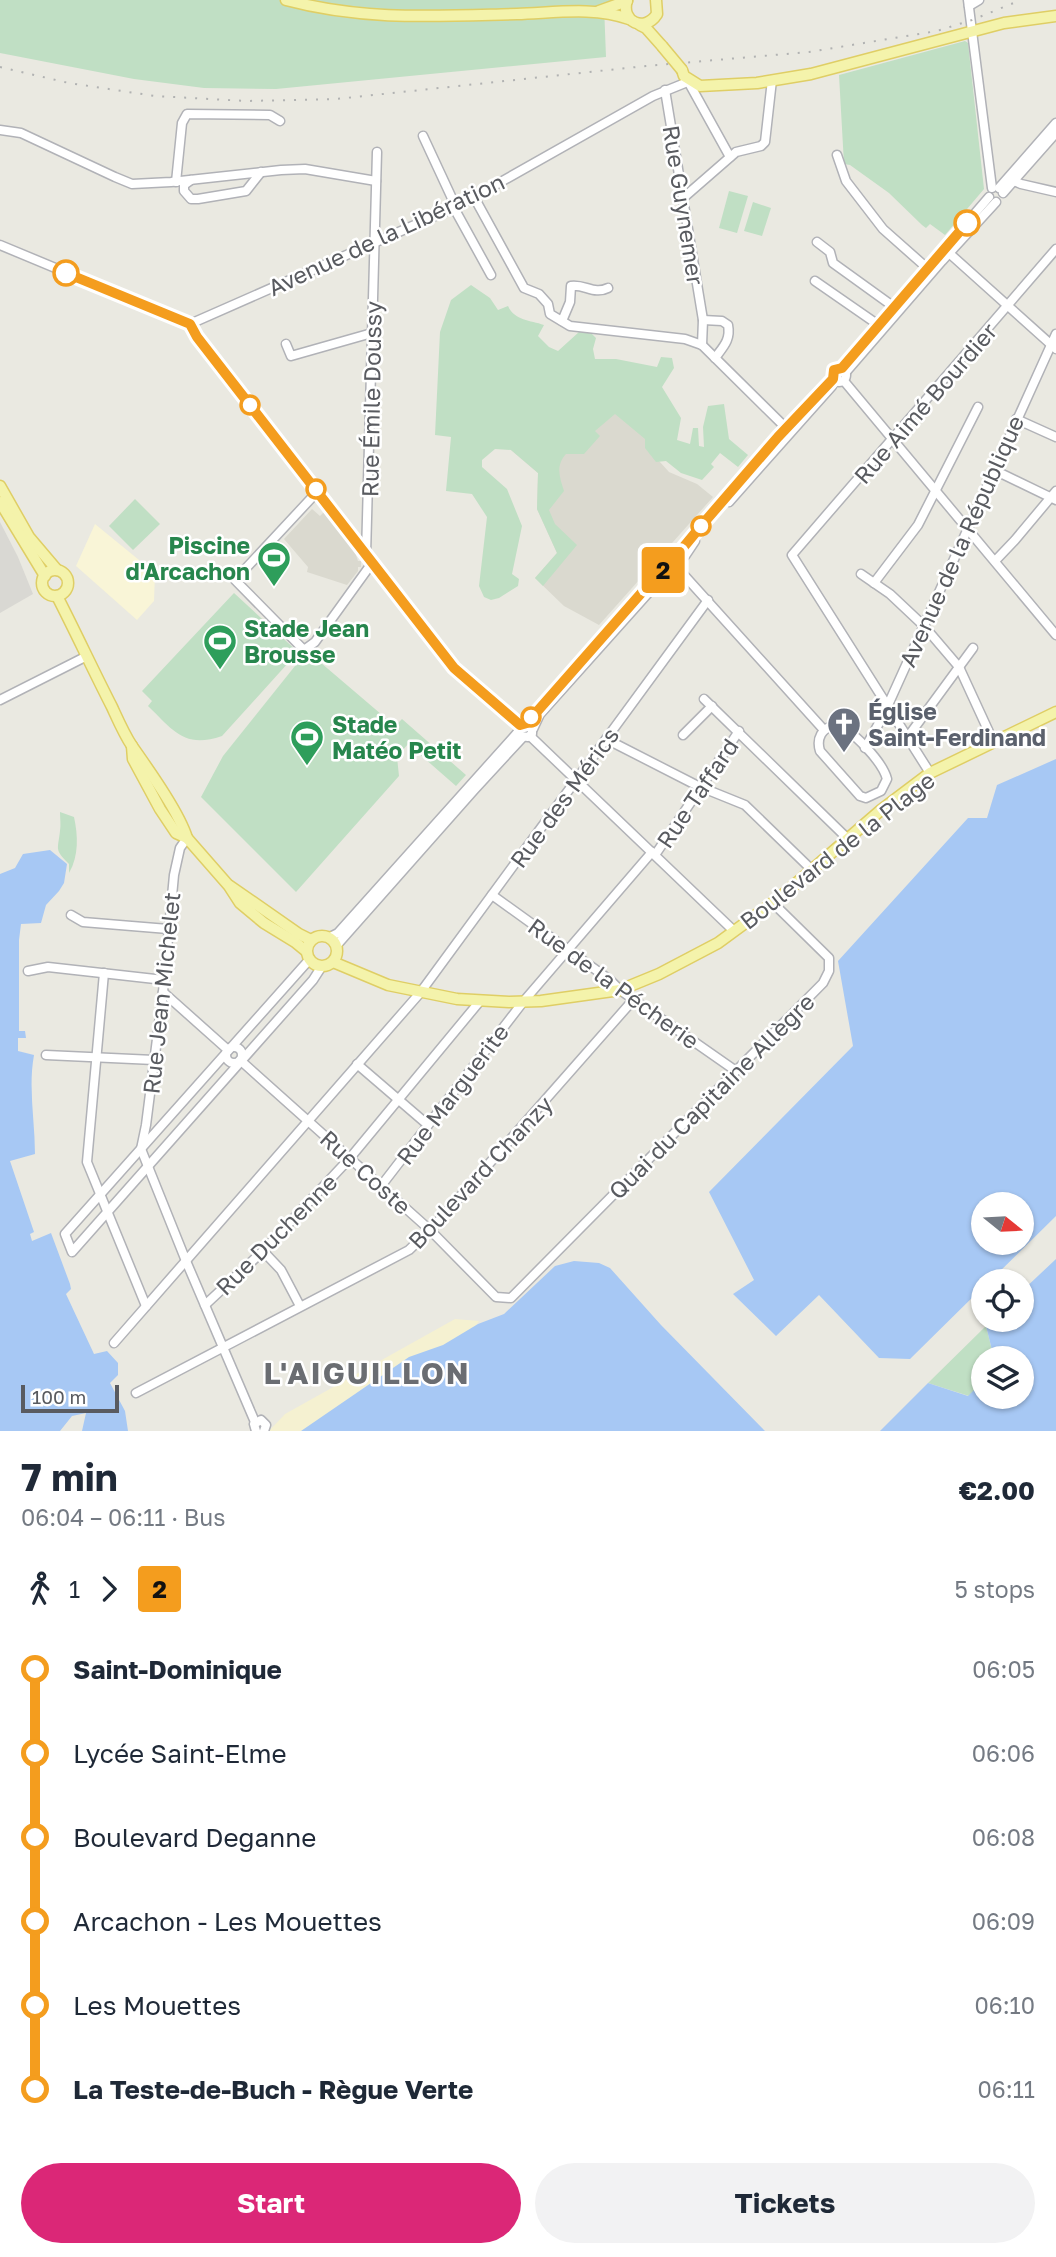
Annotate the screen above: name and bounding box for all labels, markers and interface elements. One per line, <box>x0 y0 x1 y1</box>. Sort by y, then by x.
street label: Rue Guynemer <box>658 123 710 287</box>
street label: Avenue de la Libération <box>263 167 509 301</box>
unlabelled marker <box>954 210 980 236</box>
unlabelled marker <box>53 260 79 286</box>
street label: Rue Émile Doussy <box>355 301 387 497</box>
street label: Rue Aimé Bourdier <box>848 317 1002 489</box>
unlabelled marker <box>240 395 260 415</box>
street label: Avenue de la République <box>893 411 1029 671</box>
unlabelled marker <box>306 479 326 499</box>
unlabelled marker <box>691 516 711 536</box>
place label: Piscine d'Arcachon <box>126 531 250 585</box>
sports icon: Piscine d'Arcachon <box>255 539 293 588</box>
line badge: 2 <box>640 547 686 593</box>
text: 2 <box>656 555 670 584</box>
place label: Stade Jean Brousse <box>244 614 369 668</box>
sports icon: Stade Jean Brousse <box>201 622 239 671</box>
place label: Église Saint-Ferdinand <box>868 697 1046 751</box>
church icon: Église Saint-Ferdinand <box>825 705 863 754</box>
unlabelled marker <box>521 707 541 727</box>
place label: Stade Matéo Petit <box>332 710 462 764</box>
sports icon: Stade Matéo Petit <box>288 718 326 767</box>
street label: Rue des Mérics <box>504 721 624 873</box>
street label: Rue Taffard <box>650 733 744 853</box>
street label: Boulevard de la Plage <box>734 765 940 935</box>
street label: Rue Jean Michelet <box>136 891 186 1095</box>
street label: Rue de la Pécherie <box>523 912 705 1054</box>
street label: Quai du Capitaine Allègre <box>602 987 820 1205</box>
street label: Rue Marguerite <box>390 1018 514 1170</box>
street label: Boulevard Chanzy <box>402 1090 558 1254</box>
street label: Rue Coste <box>315 1124 417 1220</box>
street label: Rue Duchenne <box>210 1168 342 1300</box>
north arrow <box>971 1192 1034 1255</box>
map controls <box>971 1192 1034 1409</box>
button: locate <box>971 1269 1034 1332</box>
button: layers <box>971 1346 1034 1409</box>
district label: L'AIGUILLON <box>263 1355 471 1391</box>
scale bar <box>21 1382 119 1414</box>
text: 100 m <box>32 1385 86 1408</box>
text: 7 min <box>21 1454 118 1499</box>
text: €2.00 <box>959 1475 1035 1506</box>
text: 06:04 – 06:11 · Bus <box>21 1503 225 1531</box>
icon: walk <box>21 1570 59 1608</box>
icon: forward <box>90 1570 128 1608</box>
text: 2 <box>152 1574 167 1603</box>
text: 1 <box>69 1575 80 1603</box>
text: 5 stops <box>954 1575 1035 1603</box>
text: Saint-Dominique <box>73 1654 282 1685</box>
text: 06:05 <box>972 1655 1035 1683</box>
text: Lycée Saint-Elme <box>73 1738 287 1769</box>
text: 06:06 <box>972 1739 1035 1767</box>
text: Boulevard Deganne <box>73 1822 316 1853</box>
text: 06:08 <box>972 1823 1035 1851</box>
text: Arcachon - Les Mouettes <box>73 1906 382 1937</box>
text: 06:09 <box>972 1907 1035 1935</box>
text: Les Mouettes <box>73 1990 241 2021</box>
text: 06:10 <box>975 1991 1035 2019</box>
text: La Teste-de-Buch - Règue Verte <box>73 2074 473 2105</box>
text: 06:11 <box>978 2075 1035 2103</box>
button: Start <box>21 2163 521 2243</box>
button: Tickets <box>535 2163 1035 2243</box>

